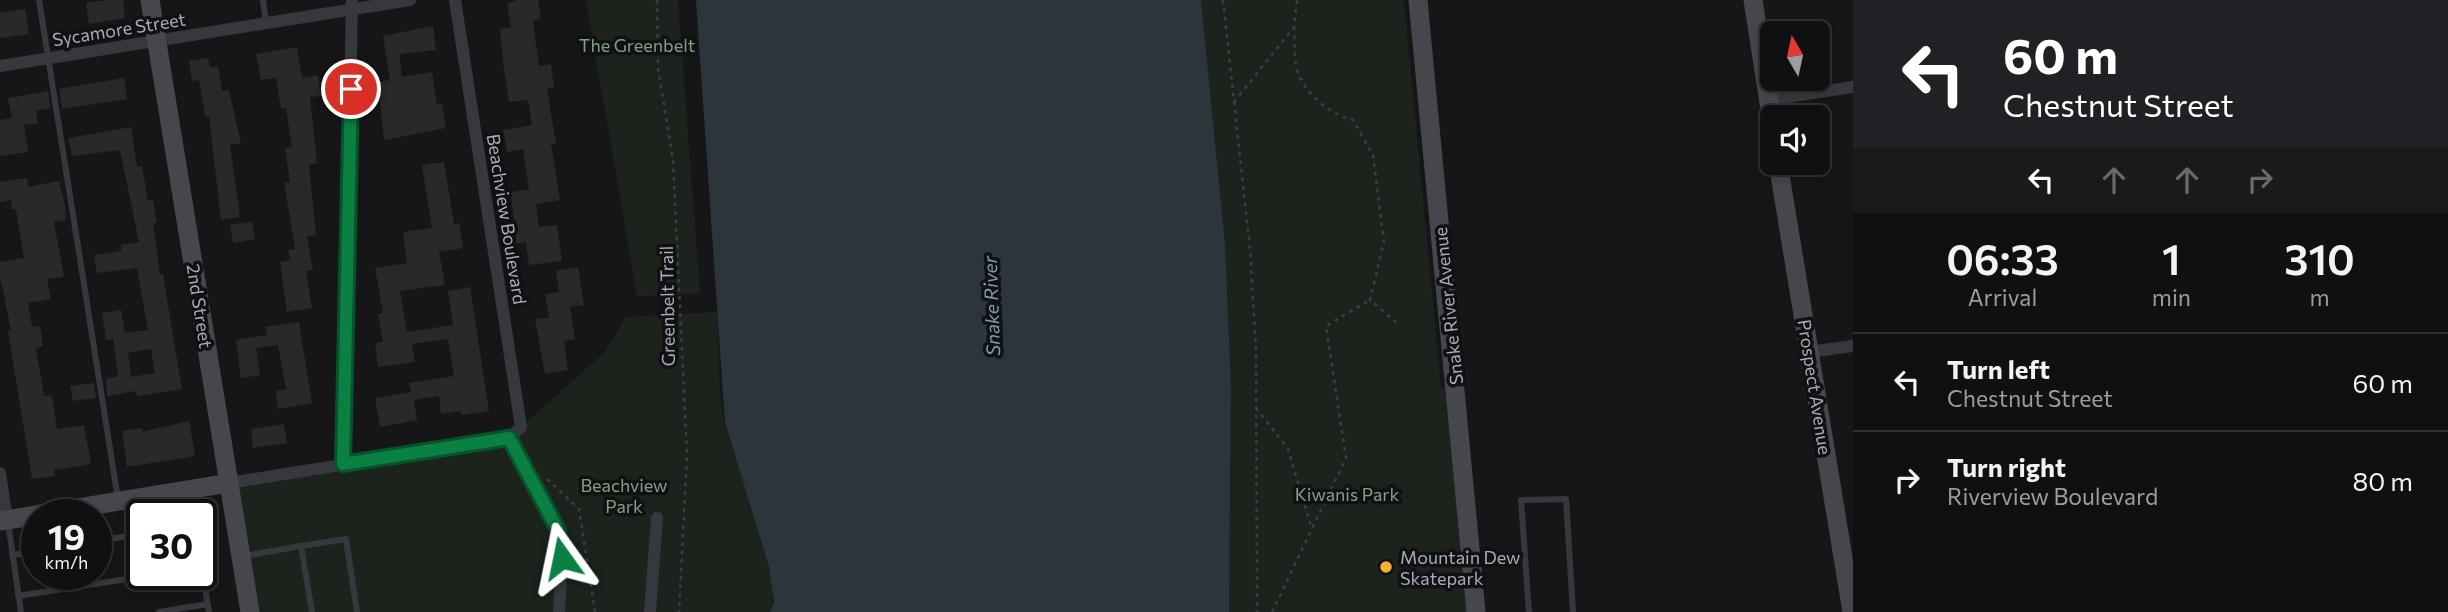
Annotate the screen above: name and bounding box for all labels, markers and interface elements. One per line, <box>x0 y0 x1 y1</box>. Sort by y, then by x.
street label: Sycamore Street <box>51 8 187 50</box>
north arrow <box>1760 21 1830 91</box>
map controls <box>1760 21 1830 175</box>
text: 60 m <box>2003 24 2118 84</box>
icon: left <box>1888 28 1979 119</box>
park label: The Greenbelt <box>579 34 695 56</box>
pin <box>321 59 381 119</box>
icon: arrive <box>332 70 370 108</box>
text: Chestnut Street <box>2003 84 2234 124</box>
button: sound <box>1760 105 1830 175</box>
street label: Beachview Boulevard <box>483 132 531 306</box>
icon: left <box>2022 161 2060 199</box>
icon: ahead <box>2095 161 2133 199</box>
icon: ahead <box>2168 161 2206 199</box>
icon: right <box>2241 161 2279 199</box>
street label: Snake River Avenue <box>1429 226 1467 386</box>
text: 06:33 <box>1946 232 2059 284</box>
text: 1 <box>2162 232 2181 284</box>
text: 310 <box>2284 232 2355 284</box>
street label: Greenbelt Trail <box>655 246 679 366</box>
water label: Snake River <box>978 254 1004 357</box>
street label: 2nd Street <box>182 262 218 350</box>
text: Arrival <box>1968 283 2037 311</box>
text: min <box>2152 283 2191 311</box>
text: m <box>2309 283 2330 311</box>
street label: Prospect Avenue <box>1793 318 1837 456</box>
text: Turn left <box>1947 353 2050 384</box>
icon: left <box>1888 363 1926 401</box>
text: 60 m <box>2353 367 2413 398</box>
text: Chestnut Street <box>1947 384 2113 412</box>
text: Turn right <box>1947 451 2066 482</box>
icon: right <box>1888 461 1926 499</box>
text: 80 m <box>2353 465 2413 496</box>
park label: Beachview Park <box>580 474 668 517</box>
text: Riverview Boulevard <box>1947 482 2158 510</box>
park label: Kiwanis Park <box>1295 483 1400 505</box>
speed limit sign: 30 <box>126 499 217 590</box>
text: 19 <box>48 514 85 557</box>
position arrow <box>525 521 599 595</box>
place label: Mountain Dew Skatepark <box>1400 546 1520 589</box>
text: km/h <box>45 551 88 573</box>
marker: Mountain Dew Skatepark <box>1378 559 1394 575</box>

